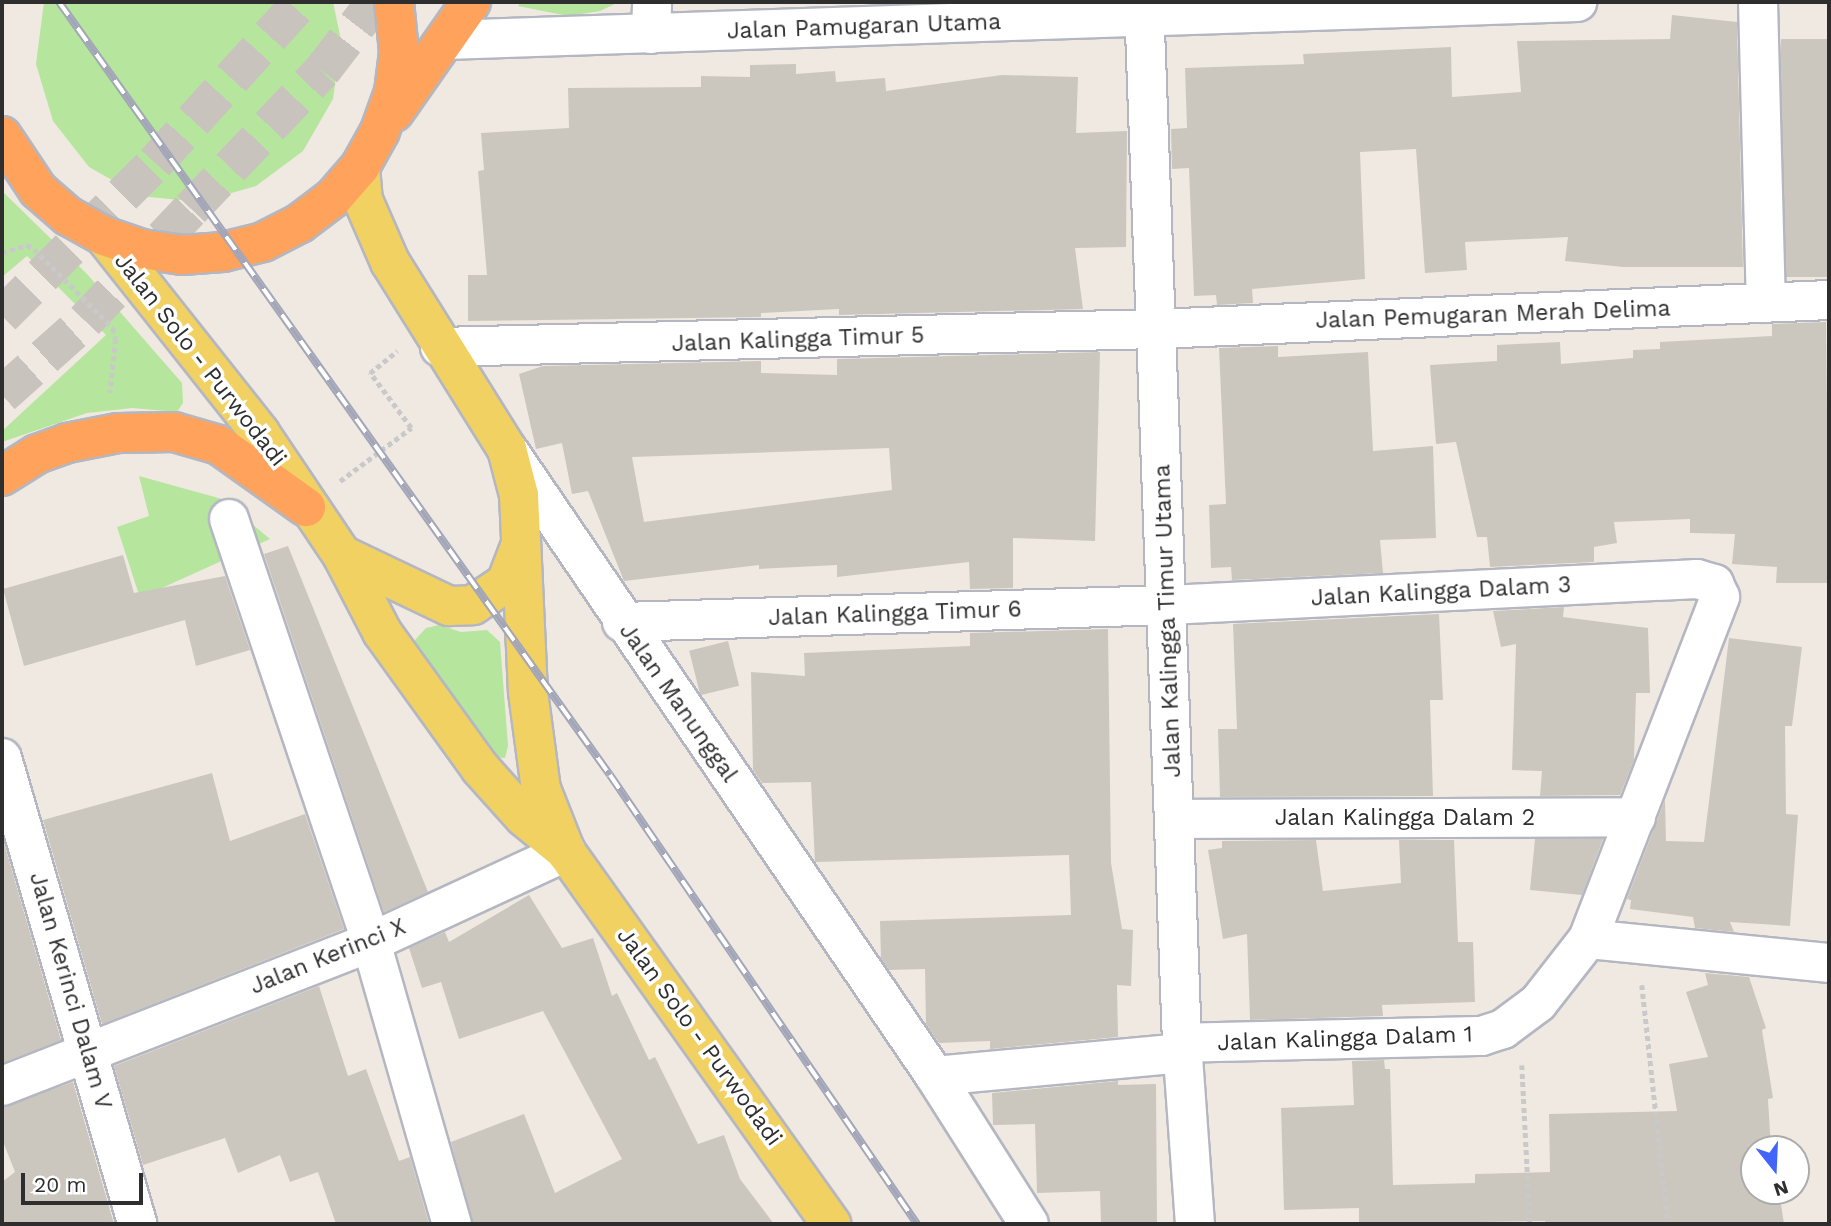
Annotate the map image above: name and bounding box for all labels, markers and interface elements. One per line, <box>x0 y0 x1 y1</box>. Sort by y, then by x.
street label: Jalan Pamugaran Utama <box>726 8 1002 46</box>
street label: Jalan Solo - Purwodadi <box>108 248 292 472</box>
street label: Jalan Pemugaran Merah Delima <box>1315 295 1671 335</box>
street label: Jalan Kalingga Timur 5 <box>670 322 926 358</box>
street label: Jalan Kalingga Timur Utama <box>1149 463 1187 779</box>
street label: Jalan Kalingga Dalam 3 <box>1310 571 1572 613</box>
street label: Jalan Kalingga Timur 6 <box>767 596 1023 632</box>
street label: Jalan Manunggal <box>613 618 743 788</box>
street label: Jalan Kalingga Dalam 2 <box>1274 804 1536 832</box>
street label: Jalan Kerinci Dalam V <box>23 869 117 1113</box>
street label: Jalan Kerinci X <box>246 913 410 1001</box>
street label: Jalan Solo - Purwodadi <box>611 923 787 1151</box>
street label: Jalan Kalingga Dalam 1 <box>1216 1021 1474 1057</box>
north arrow <box>1740 1135 1810 1205</box>
scale bar <box>24 1160 147 1204</box>
text: 20 m <box>34 1172 86 1197</box>
text: N <box>1771 1175 1791 1202</box>

